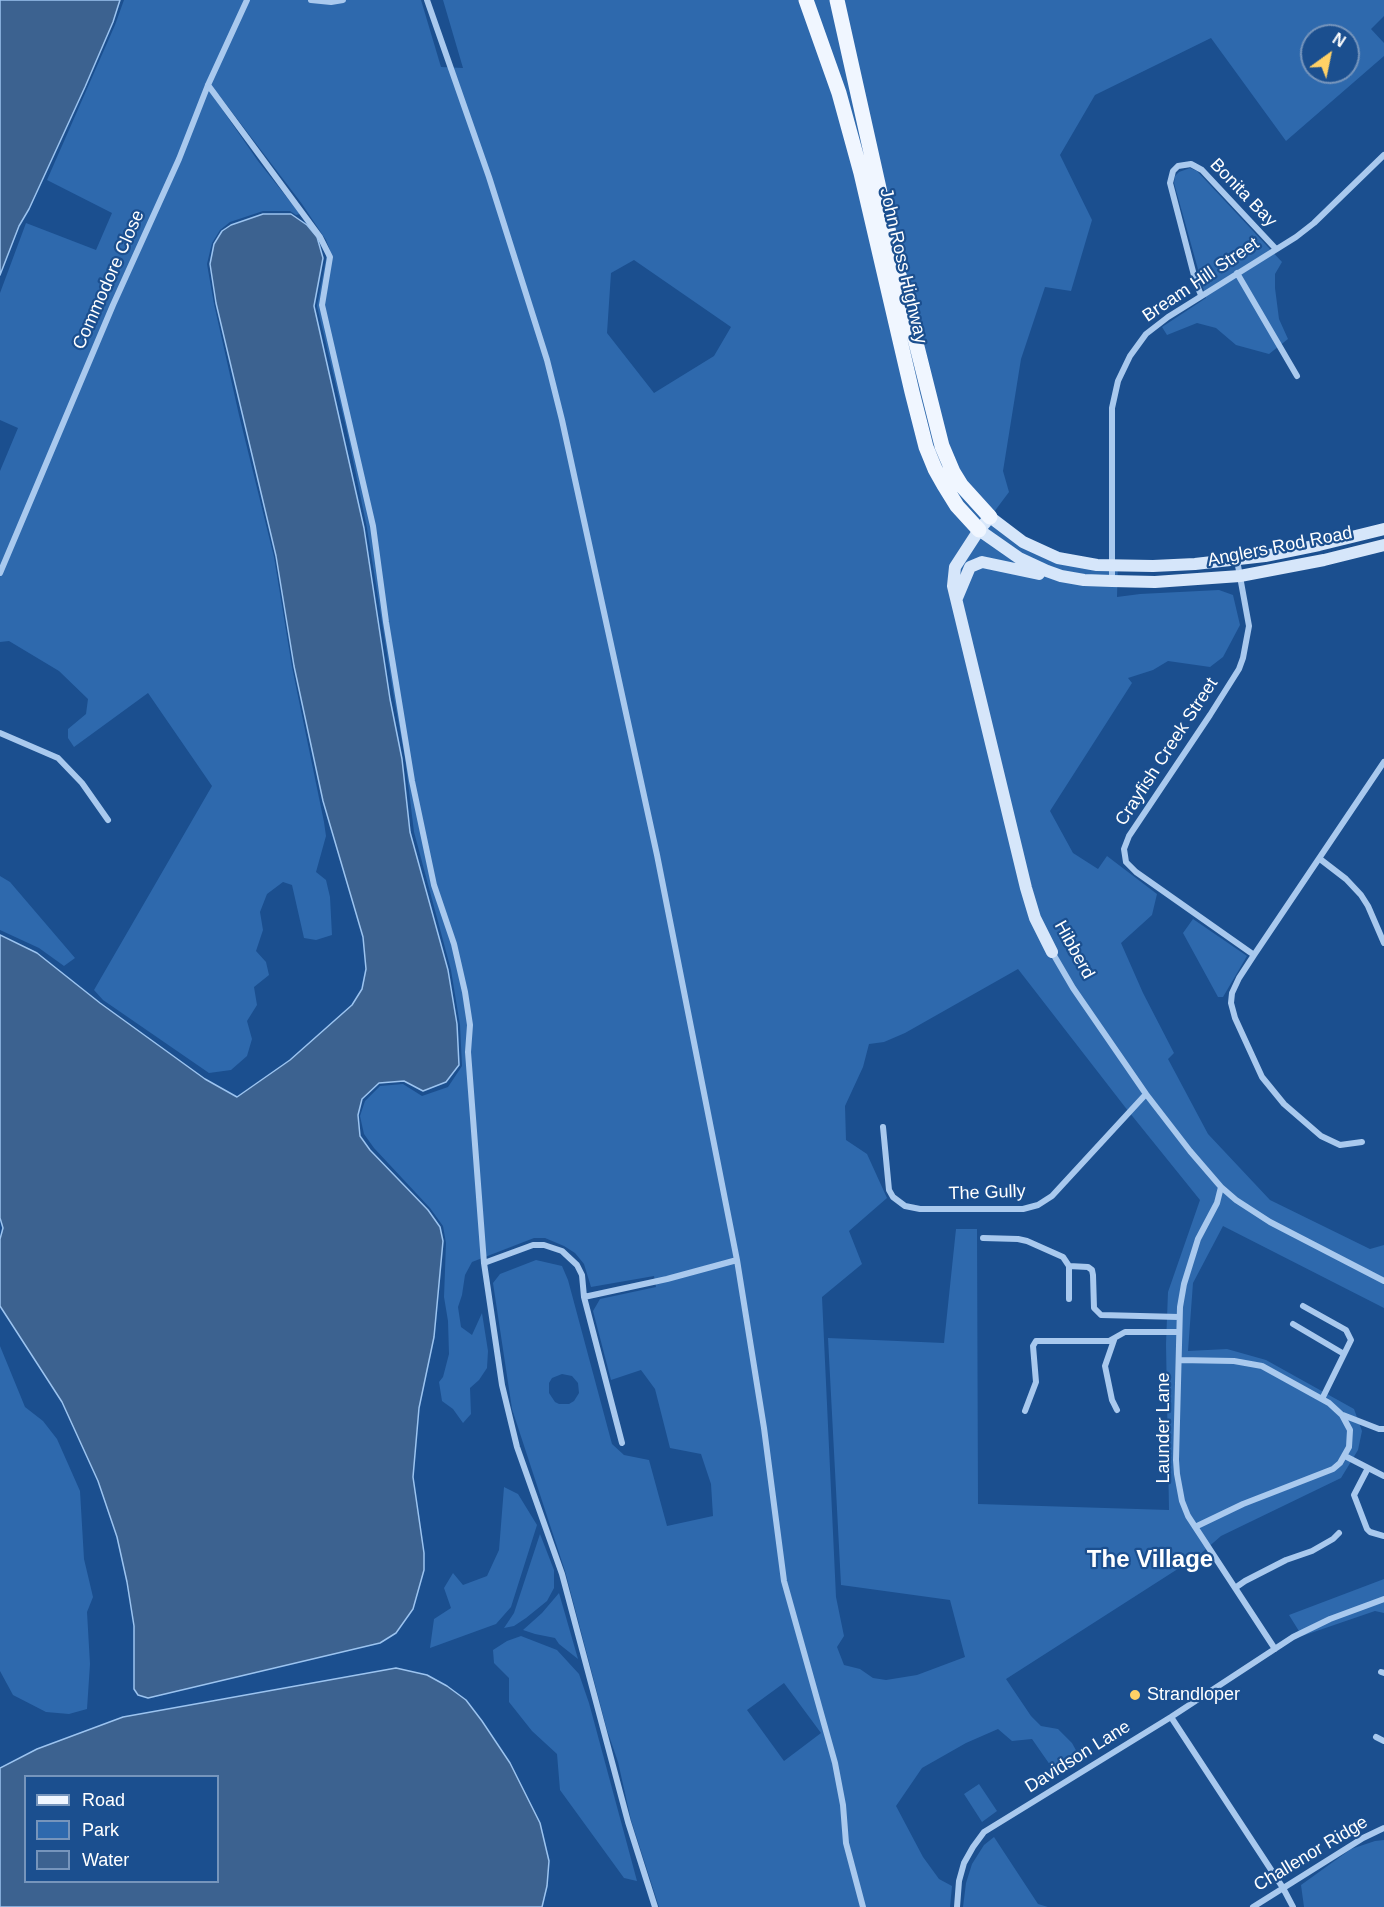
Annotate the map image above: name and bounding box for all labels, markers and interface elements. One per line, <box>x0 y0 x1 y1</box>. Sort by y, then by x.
north arrow <box>1300 24 1360 84</box>
text: N <box>1330 30 1348 50</box>
street label: Bonita Bay <box>1205 154 1281 232</box>
street label: John Ross Highway <box>875 186 931 346</box>
street label: Commodore Close <box>69 207 149 353</box>
street label: Bream Hill Street <box>1139 233 1263 327</box>
street label: Anglers Rod Road <box>1206 522 1354 572</box>
street label: Crayfish Creek Street <box>1111 674 1223 830</box>
street label: Hibberd <box>1049 917 1099 983</box>
street label: The Gully <box>948 1181 1026 1205</box>
street label: Launder Lane <box>1153 1372 1175 1484</box>
district label: The Village <box>1087 1546 1213 1574</box>
place label: Strandloper <box>1147 1684 1240 1706</box>
marker: Strandloper <box>1128 1688 1142 1702</box>
street label: Davidson Lane <box>1021 1716 1135 1798</box>
legend <box>24 1775 219 1883</box>
text: Road <box>82 1790 125 1810</box>
street label: Challenor Ridge <box>1250 1812 1372 1896</box>
text: Park <box>82 1820 119 1840</box>
text: Water <box>82 1850 129 1870</box>

